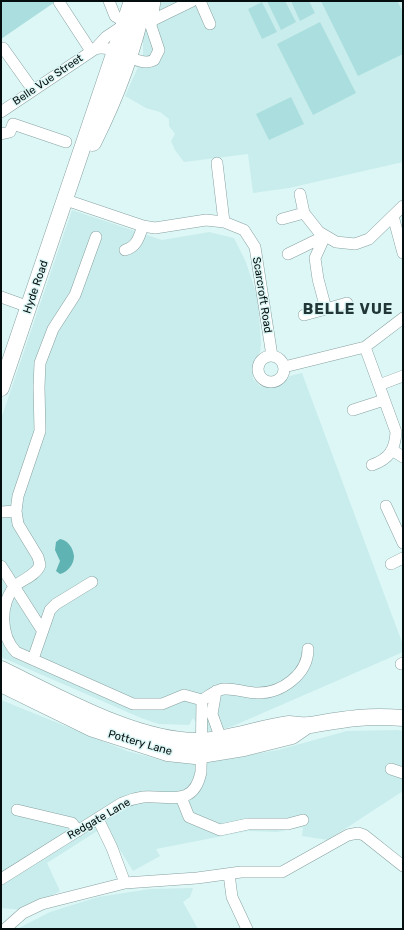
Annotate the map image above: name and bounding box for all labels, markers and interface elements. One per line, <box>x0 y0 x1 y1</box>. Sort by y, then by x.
street label: Belle Vue Street <box>10 52 86 108</box>
street label: Scarcroft Road <box>249 256 275 334</box>
street label: Hyde Road <box>21 259 51 315</box>
district label: BELLE VUE <box>303 301 393 319</box>
street label: Pottery Lane <box>106 728 174 758</box>
street label: Redgate Lane <box>65 796 133 842</box>

